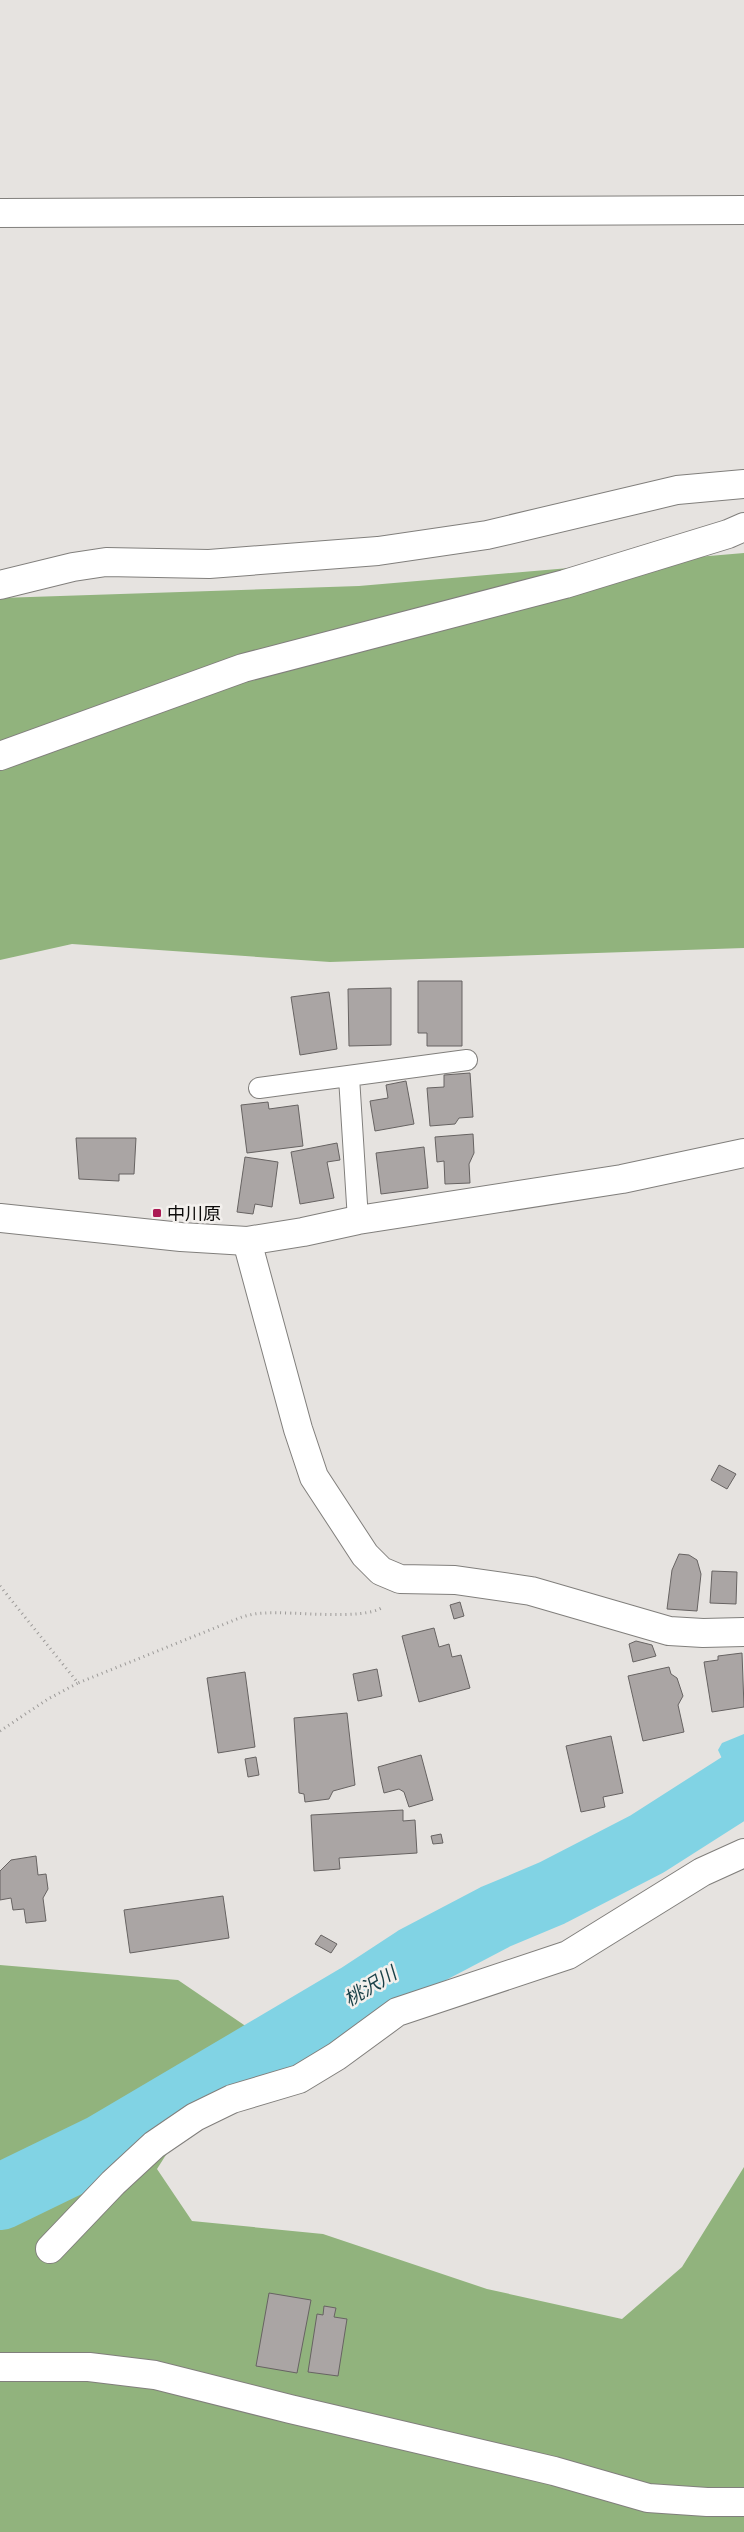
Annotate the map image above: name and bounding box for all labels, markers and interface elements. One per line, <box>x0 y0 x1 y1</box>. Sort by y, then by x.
place label: 中川原 <box>167 1202 221 1225</box>
marker: 中川原 <box>151 1207 163 1219</box>
water label: 桃沢川 <box>339 1960 402 2011</box>

